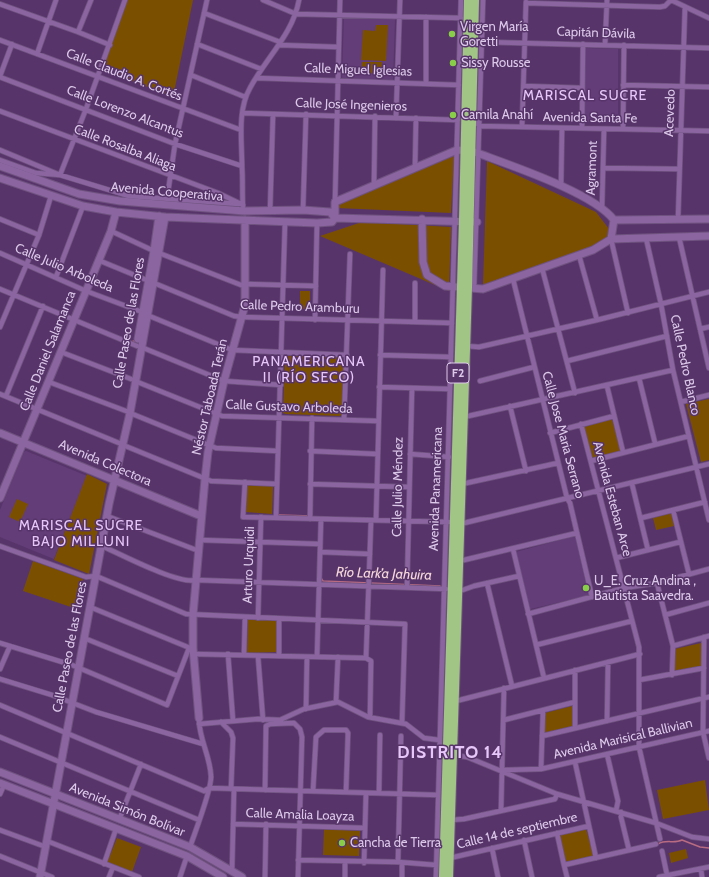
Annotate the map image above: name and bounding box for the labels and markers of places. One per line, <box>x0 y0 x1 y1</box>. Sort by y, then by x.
place label: Virgen María Goretti <box>460 19 528 50</box>
marker: Virgen María Goretti <box>447 29 457 39</box>
place label: Sissy Rousse <box>461 55 530 71</box>
marker: Sissy Rousse <box>448 58 458 68</box>
place label: Camila Anahí <box>461 107 533 123</box>
marker: Camila Anahí <box>448 110 458 120</box>
place label: U_E. Cruz Andina , Bautista Saavedra. <box>594 573 696 604</box>
marker: U_E. Cruz Andina , Bautista Saavedra. <box>581 583 591 593</box>
place label: Cancha de Tierra <box>350 835 441 851</box>
marker: Cancha de Tierra <box>337 838 347 848</box>

